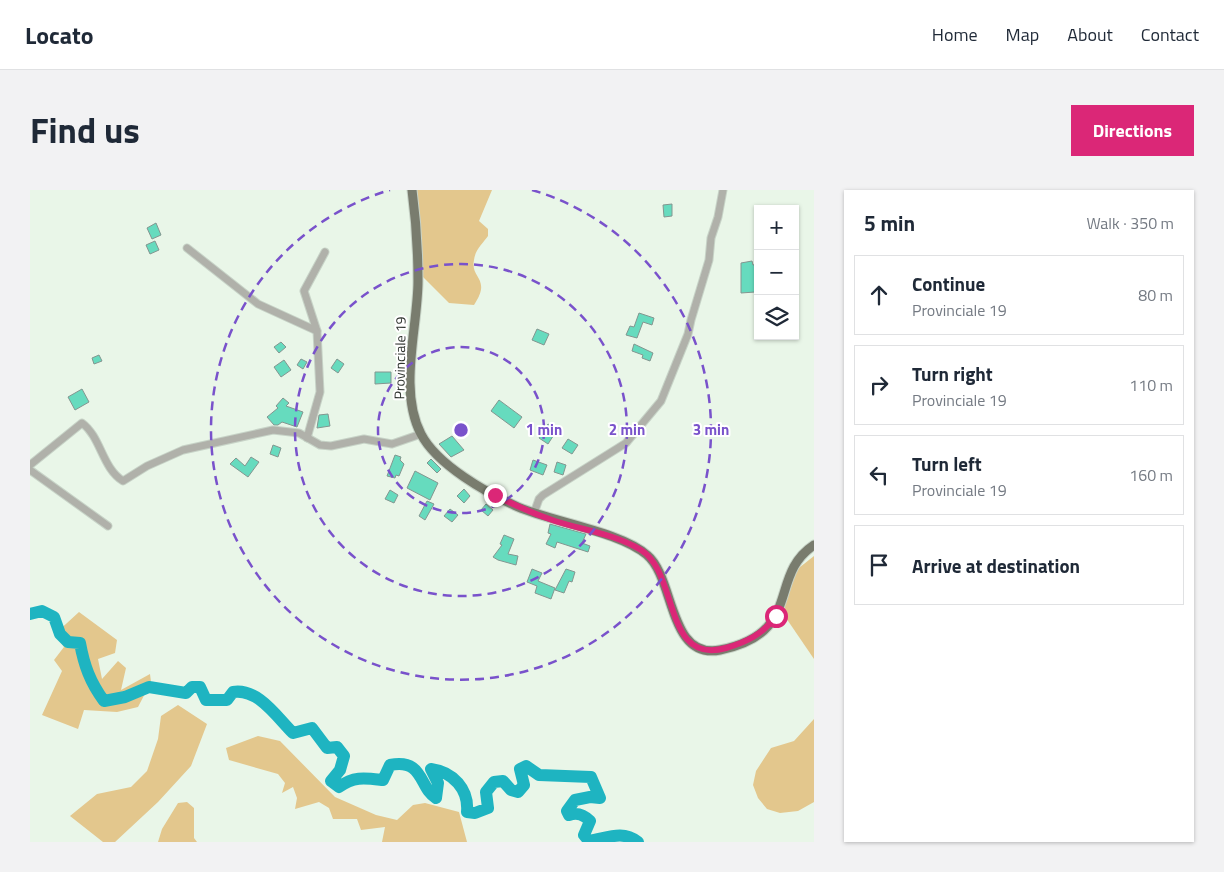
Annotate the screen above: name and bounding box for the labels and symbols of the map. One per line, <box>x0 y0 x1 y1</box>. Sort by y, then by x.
street label: Provinciale 19 <box>388 316 411 400</box>
text: 1 min <box>526 418 562 441</box>
text: 2 min <box>609 418 645 441</box>
text: 3 min <box>693 418 729 441</box>
centre of rings <box>452 421 470 439</box>
route end <box>484 484 507 507</box>
route start <box>765 605 788 628</box>

